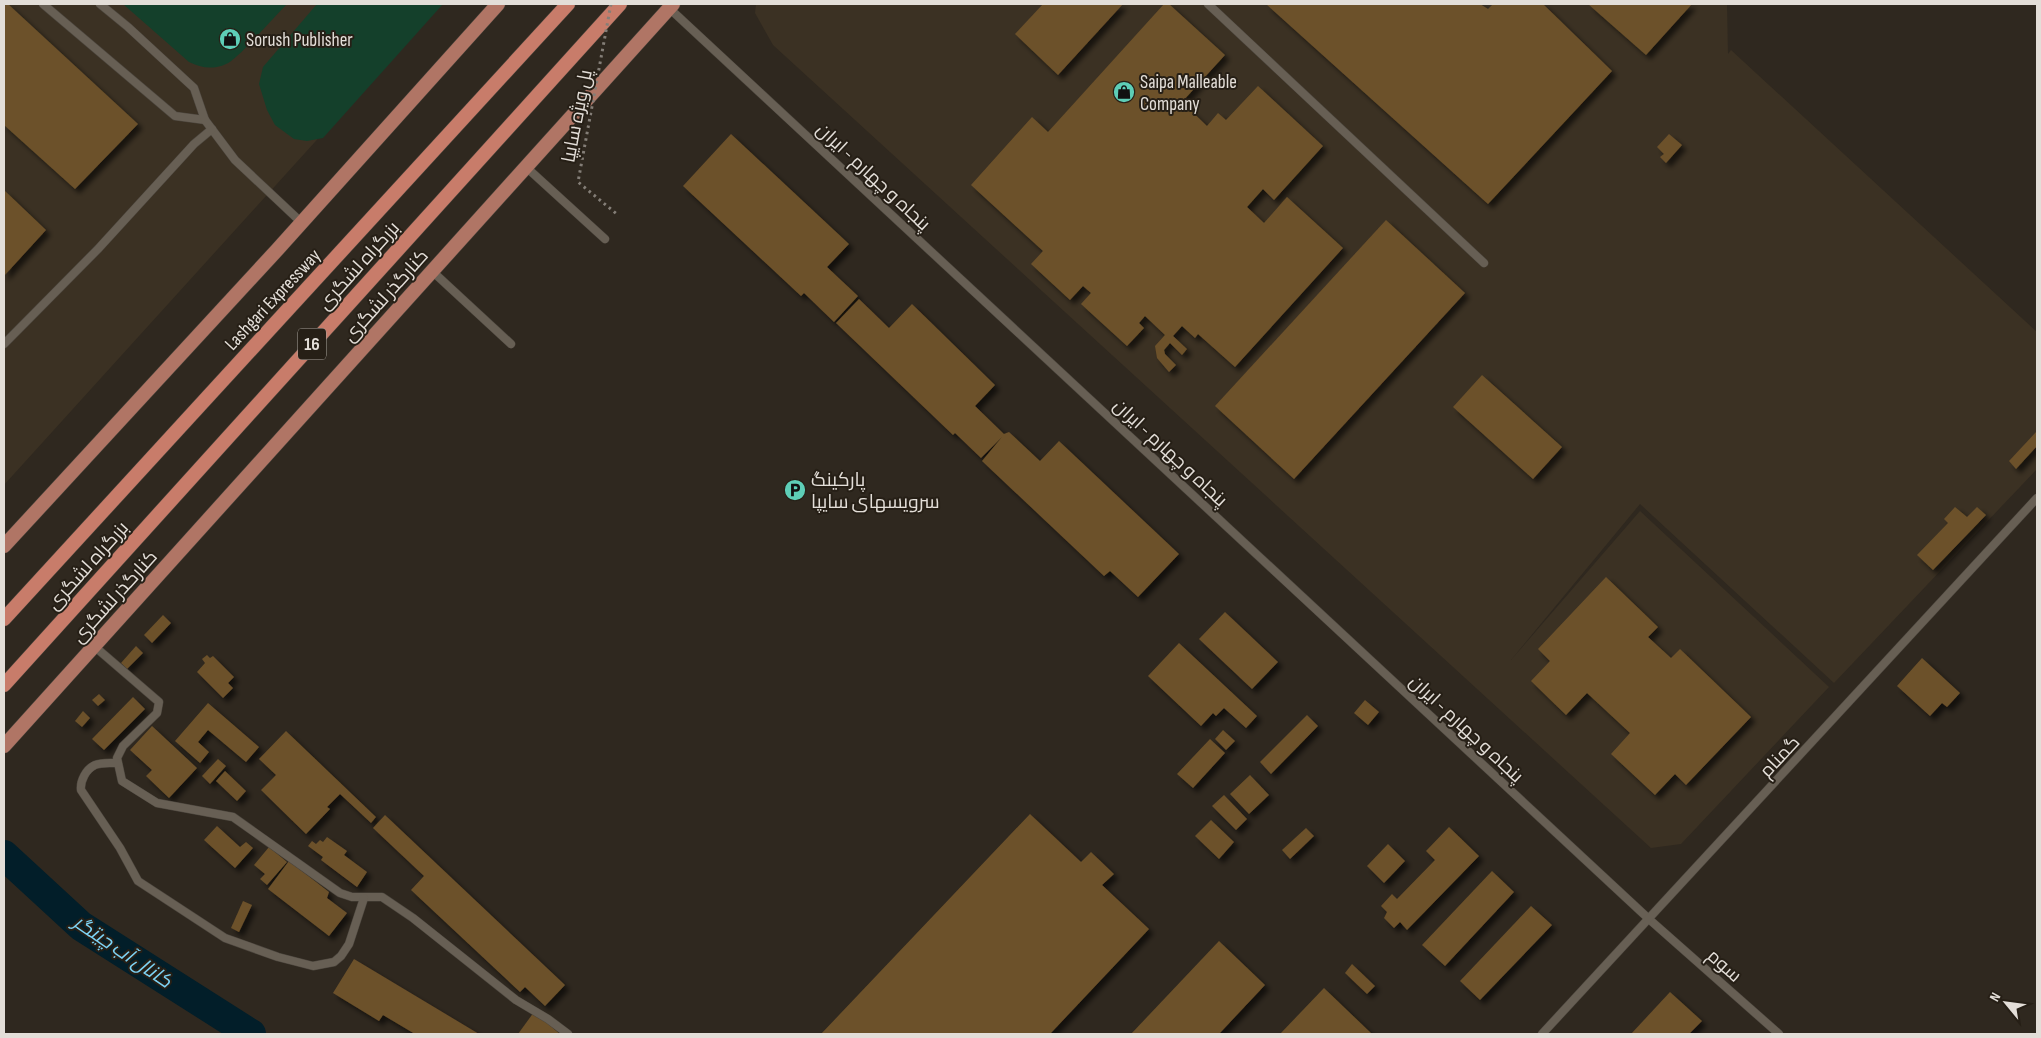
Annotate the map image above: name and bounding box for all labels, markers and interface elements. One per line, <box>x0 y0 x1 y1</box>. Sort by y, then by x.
shop icon: Sorush Publisher <box>218 27 242 51</box>
place label: Sorush Publisher <box>246 29 353 52</box>
street label: پل ویژه سایپا <box>557 68 598 165</box>
place label: Saipa Malleable Company <box>1140 71 1237 116</box>
shop icon: Saipa Malleable Company <box>1112 80 1136 104</box>
street label: پنجاه و چهارم - ایران <box>811 118 935 237</box>
street label: بزرگراه لشگری <box>313 217 405 315</box>
street label: Lashgari Expressway <box>220 244 326 355</box>
street label: کنارگذر لشگری <box>338 245 434 347</box>
road number: 16 <box>298 328 326 359</box>
street label: پنجاه و چهارم - ایران <box>1108 394 1232 513</box>
place label: پارکینگ سرویسهای سایپا <box>811 469 940 514</box>
parking icon: پارکینگ سرویسهای سایپا <box>783 478 807 502</box>
street label: بزرگراه لشگری <box>42 517 134 615</box>
street label: کنارگذر لشگری <box>67 546 163 648</box>
street label: پنجاه و چهارم - ایران <box>1404 670 1528 789</box>
street label: گمنام <box>1755 731 1806 783</box>
water label: کانال آب چیتگر <box>66 908 177 995</box>
street label: سوم <box>1701 945 1746 988</box>
north arrow <box>1981 978 2031 1028</box>
text: N <box>1986 990 2004 1004</box>

